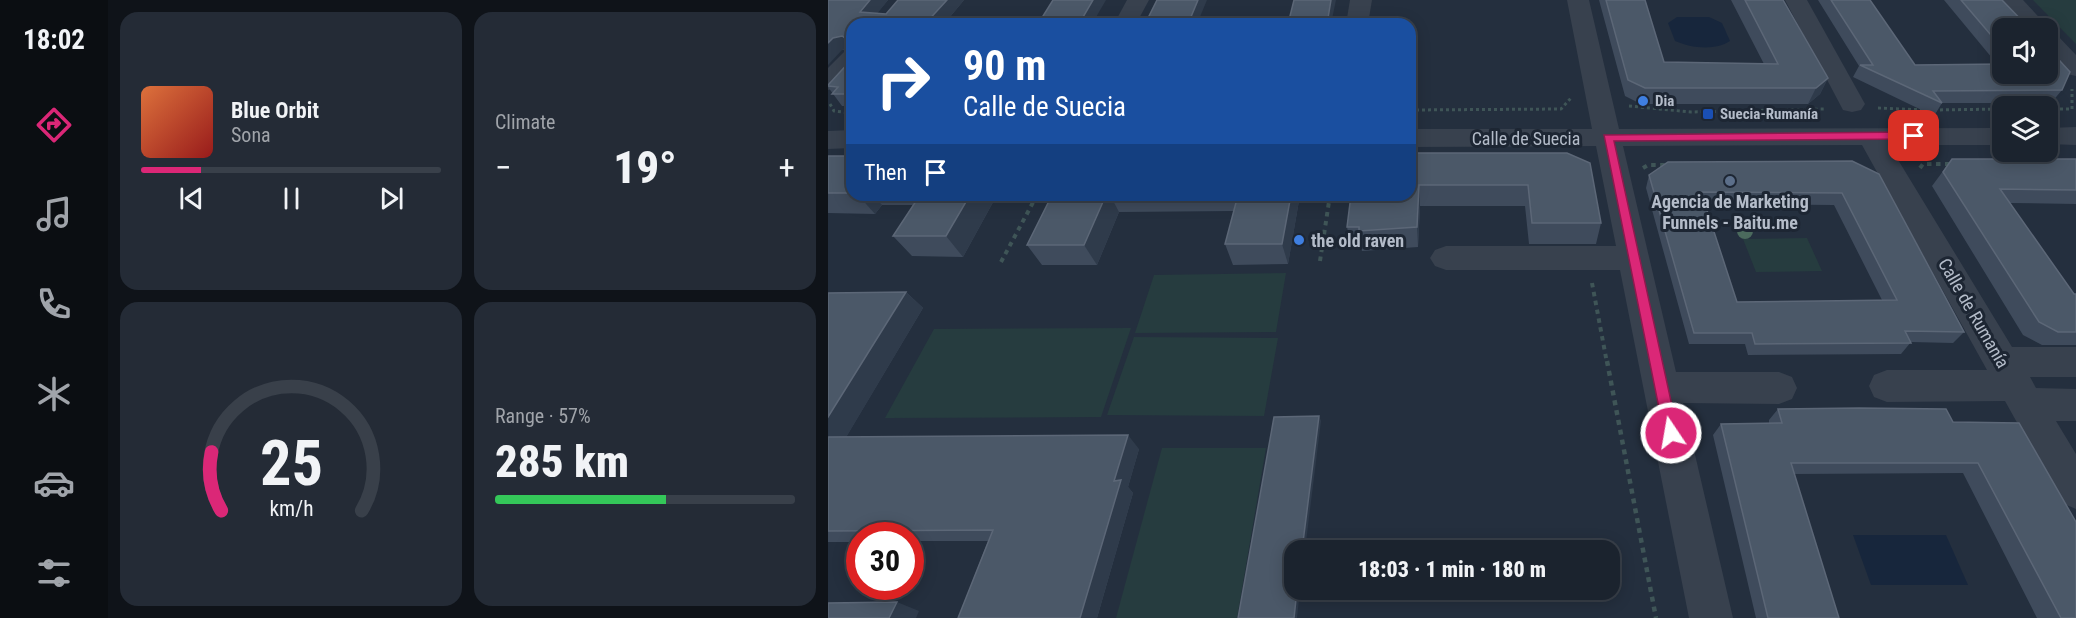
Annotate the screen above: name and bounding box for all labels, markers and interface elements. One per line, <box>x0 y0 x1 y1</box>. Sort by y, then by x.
map controls <box>1992 18 2058 162</box>
button: sound <box>1992 18 2058 84</box>
text: 18:02 <box>23 24 85 56</box>
text: 90 m <box>963 41 1046 90</box>
icon: right <box>864 42 942 120</box>
text: Calle de Suecia <box>963 91 1126 123</box>
place label: Dia <box>1655 92 1674 110</box>
marker: Dia <box>1636 94 1650 108</box>
button: layers <box>1992 96 2058 162</box>
text: Blue Orbit <box>231 98 319 123</box>
icon: directions <box>33 104 75 146</box>
place label: Suecia-Rumanía <box>1720 105 1818 123</box>
marker: Suecia-Rumanía <box>1701 107 1715 121</box>
text: Climate <box>495 110 555 134</box>
pin <box>1888 110 1939 161</box>
icon: arrive <box>1897 119 1930 152</box>
text: Sona <box>231 123 271 147</box>
street label: Calle de Suecia <box>1472 128 1580 149</box>
text: 19° <box>613 141 677 194</box>
text: − <box>495 148 512 187</box>
text: + <box>779 148 795 187</box>
icon: arrive <box>919 156 952 189</box>
text: Then <box>864 160 907 185</box>
marker: Agencia de Marketing Funnels - Baitu.me <box>1723 174 1737 188</box>
icon: previous <box>175 182 208 215</box>
icon: pause <box>275 182 308 215</box>
icon: next <box>375 182 408 215</box>
place label: Agencia de Marketing Funnels - Baitu.me <box>1651 191 1809 233</box>
icon: music <box>33 193 75 235</box>
place label: the old raven <box>1311 230 1404 251</box>
marker: the old raven <box>1292 233 1306 247</box>
street label: Calle de Rumanía <box>1934 254 2014 372</box>
icon: phone <box>33 283 75 325</box>
icon: climate <box>33 373 75 415</box>
position arrow <box>1639 401 1703 465</box>
text: Range · 57% <box>495 404 591 428</box>
text: 25 <box>259 427 323 500</box>
text: 285 km <box>495 435 629 488</box>
icon: car <box>33 462 75 504</box>
text: km/h <box>269 496 313 521</box>
speed limit sign: 30 <box>846 522 924 600</box>
icon: filters <box>33 552 75 594</box>
text: 18:03 · 1 min · 180 m <box>1358 557 1546 582</box>

